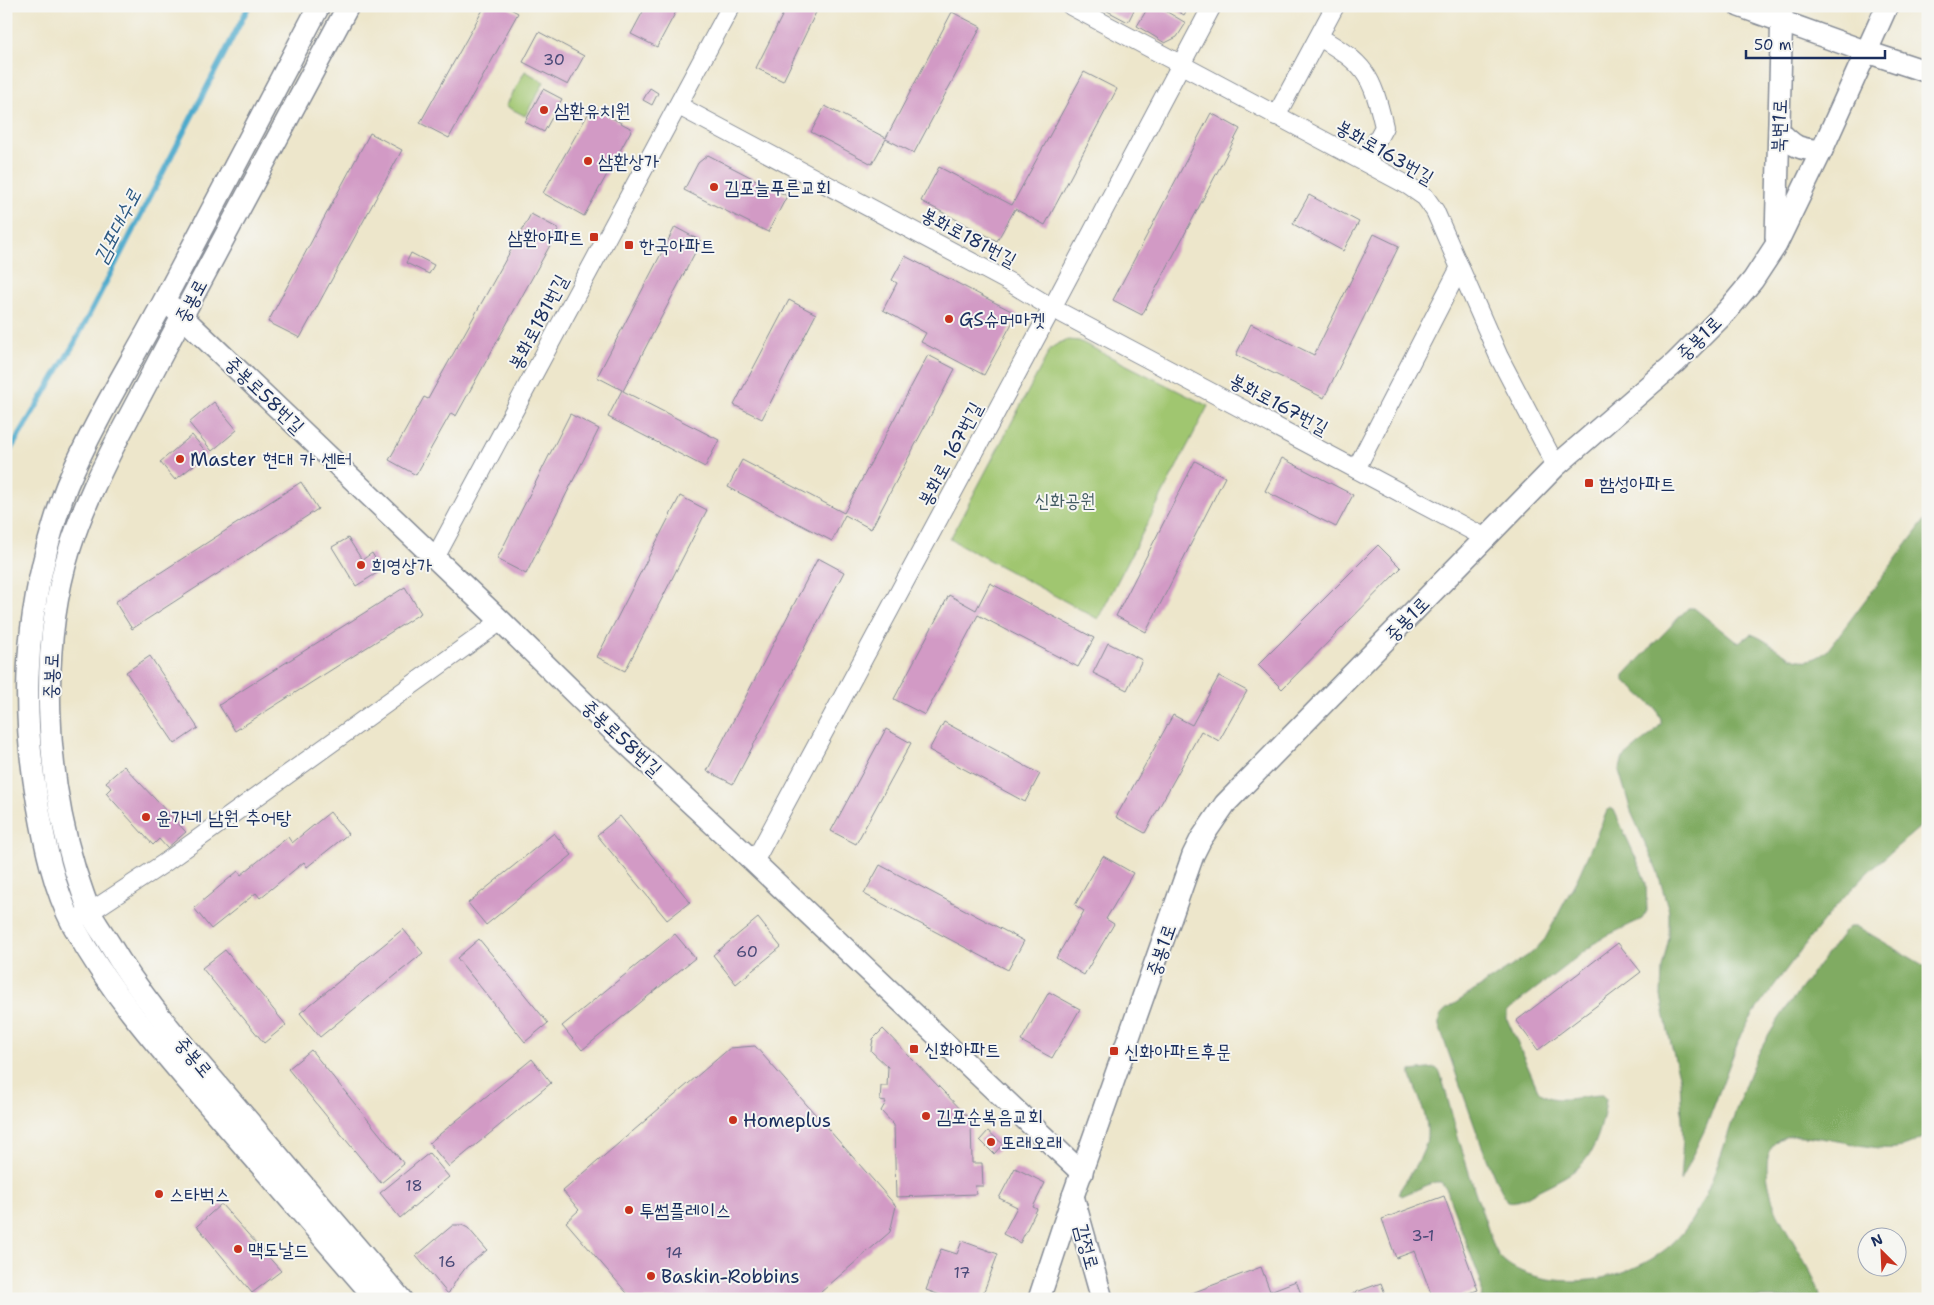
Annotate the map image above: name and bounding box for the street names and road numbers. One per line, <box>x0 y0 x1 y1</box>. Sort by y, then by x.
street label: 북변1로 <box>1766 99 1792 153</box>
street label: 봉화로163번길 <box>1331 114 1439 190</box>
street label: 봉화로181번길 <box>917 201 1021 273</box>
street label: 봉화로181번길 <box>502 270 574 374</box>
street label: 중봉로 <box>169 275 213 327</box>
street label: 중봉1로 <box>1671 310 1727 366</box>
street label: 중봉로58번길 <box>220 351 310 439</box>
street label: 봉화로167번길 <box>1225 368 1333 440</box>
street label: 봉화로 167번길 <box>912 398 988 510</box>
street label: 중봉1로 <box>1379 591 1435 647</box>
street label: 중봉로 <box>38 653 64 699</box>
street label: 중봉로58번길 <box>577 694 667 782</box>
street label: 중봉1로 <box>1140 920 1182 980</box>
street label: 중봉로 <box>170 1031 218 1083</box>
street label: 감정로 <box>1069 1222 1105 1272</box>

